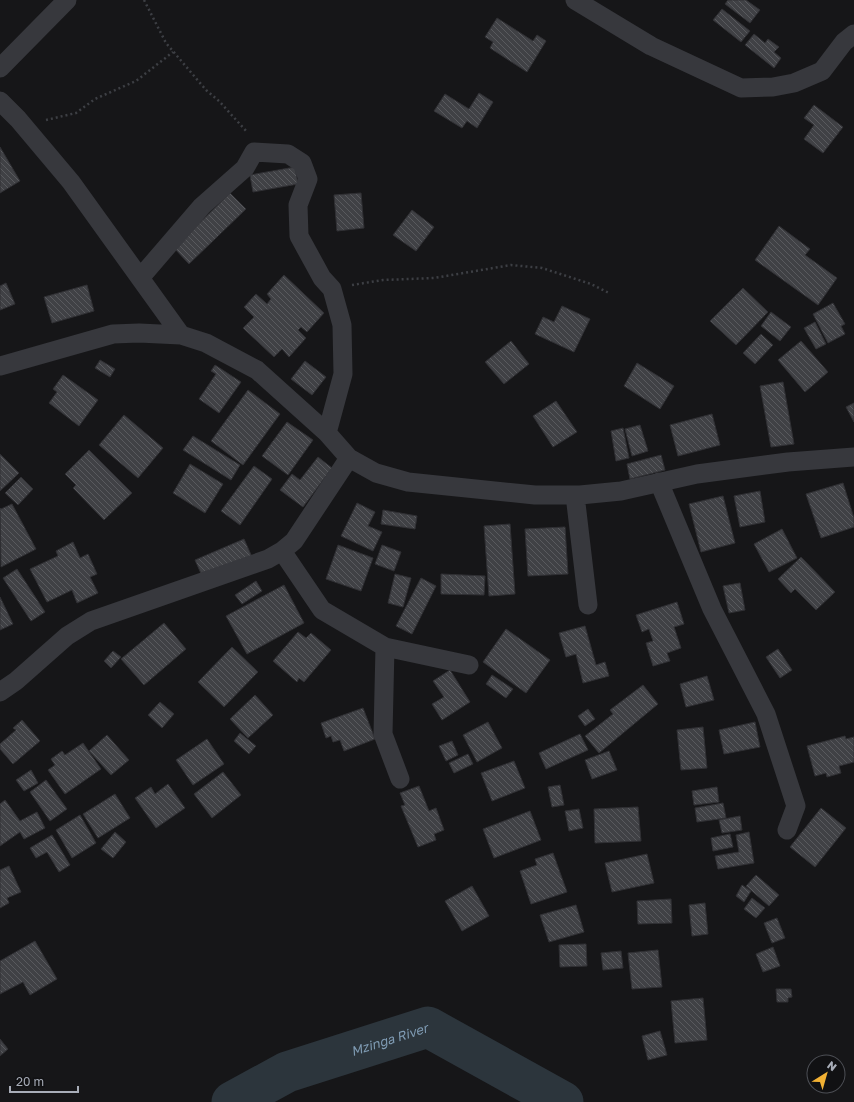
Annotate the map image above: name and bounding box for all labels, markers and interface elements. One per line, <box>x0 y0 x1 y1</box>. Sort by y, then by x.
water label: Mzinga River <box>349 1019 432 1059</box>
north arrow <box>806 1054 846 1094</box>
text: N <box>825 1058 840 1073</box>
scale bar <box>10 1068 78 1094</box>
text: 20 m <box>16 1074 44 1089</box>

